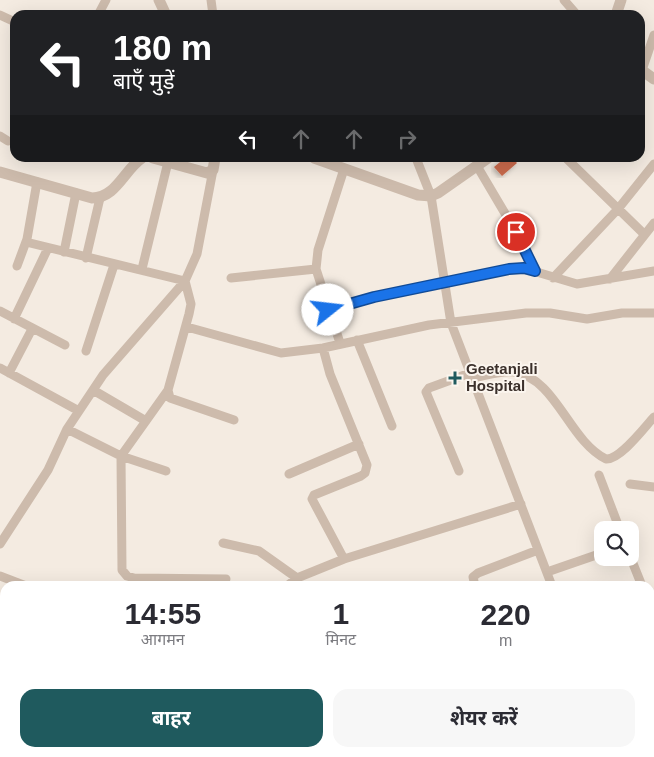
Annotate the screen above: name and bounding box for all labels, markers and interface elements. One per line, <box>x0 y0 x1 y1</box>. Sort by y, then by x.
text: 180 m <box>113 28 212 67</box>
icon: left <box>30 30 95 95</box>
text: बाएँ मुड़ें <box>113 69 174 94</box>
icon: left <box>234 125 262 153</box>
icon: ahead <box>287 125 315 153</box>
icon: ahead <box>340 125 368 153</box>
icon: right <box>393 125 421 153</box>
pin <box>495 211 537 253</box>
icon: arrive <box>502 218 530 246</box>
position arrow <box>301 283 353 335</box>
place label: Geetanjali Hospital <box>466 360 538 394</box>
marker: Geetanjali Hospital <box>448 371 462 385</box>
map controls <box>594 521 639 566</box>
button: search <box>594 521 639 566</box>
text: 14:55 <box>124 597 201 630</box>
text: 1 <box>332 597 349 630</box>
text: 220 <box>481 598 531 631</box>
text: आगमन <box>141 631 185 648</box>
text: मिनट <box>325 631 356 648</box>
text: m <box>499 632 512 649</box>
button: बाहर <box>20 689 323 747</box>
button: शेयर करें <box>333 689 635 747</box>

